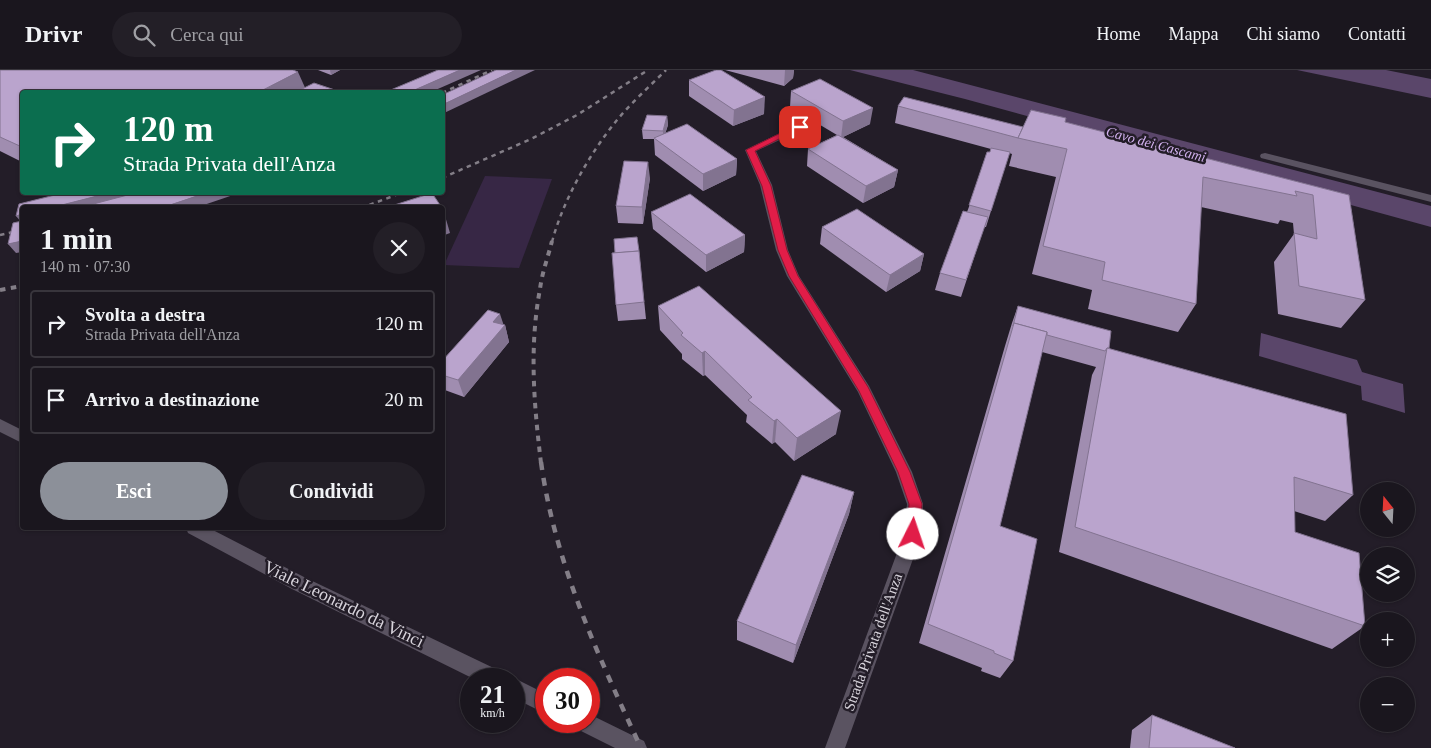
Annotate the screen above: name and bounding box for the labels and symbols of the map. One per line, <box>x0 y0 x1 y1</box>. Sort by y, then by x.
pin <box>779 106 821 148</box>
water label: Cavo dei Cascami <box>1104 124 1207 165</box>
north arrow <box>1360 482 1415 538</box>
position arrow <box>886 507 938 559</box>
street label: Viale Leonardo da Vinci <box>261 556 427 652</box>
street label: Strada Privata dell'Anza <box>841 571 905 713</box>
speed limit sign: 30 <box>535 668 600 733</box>

